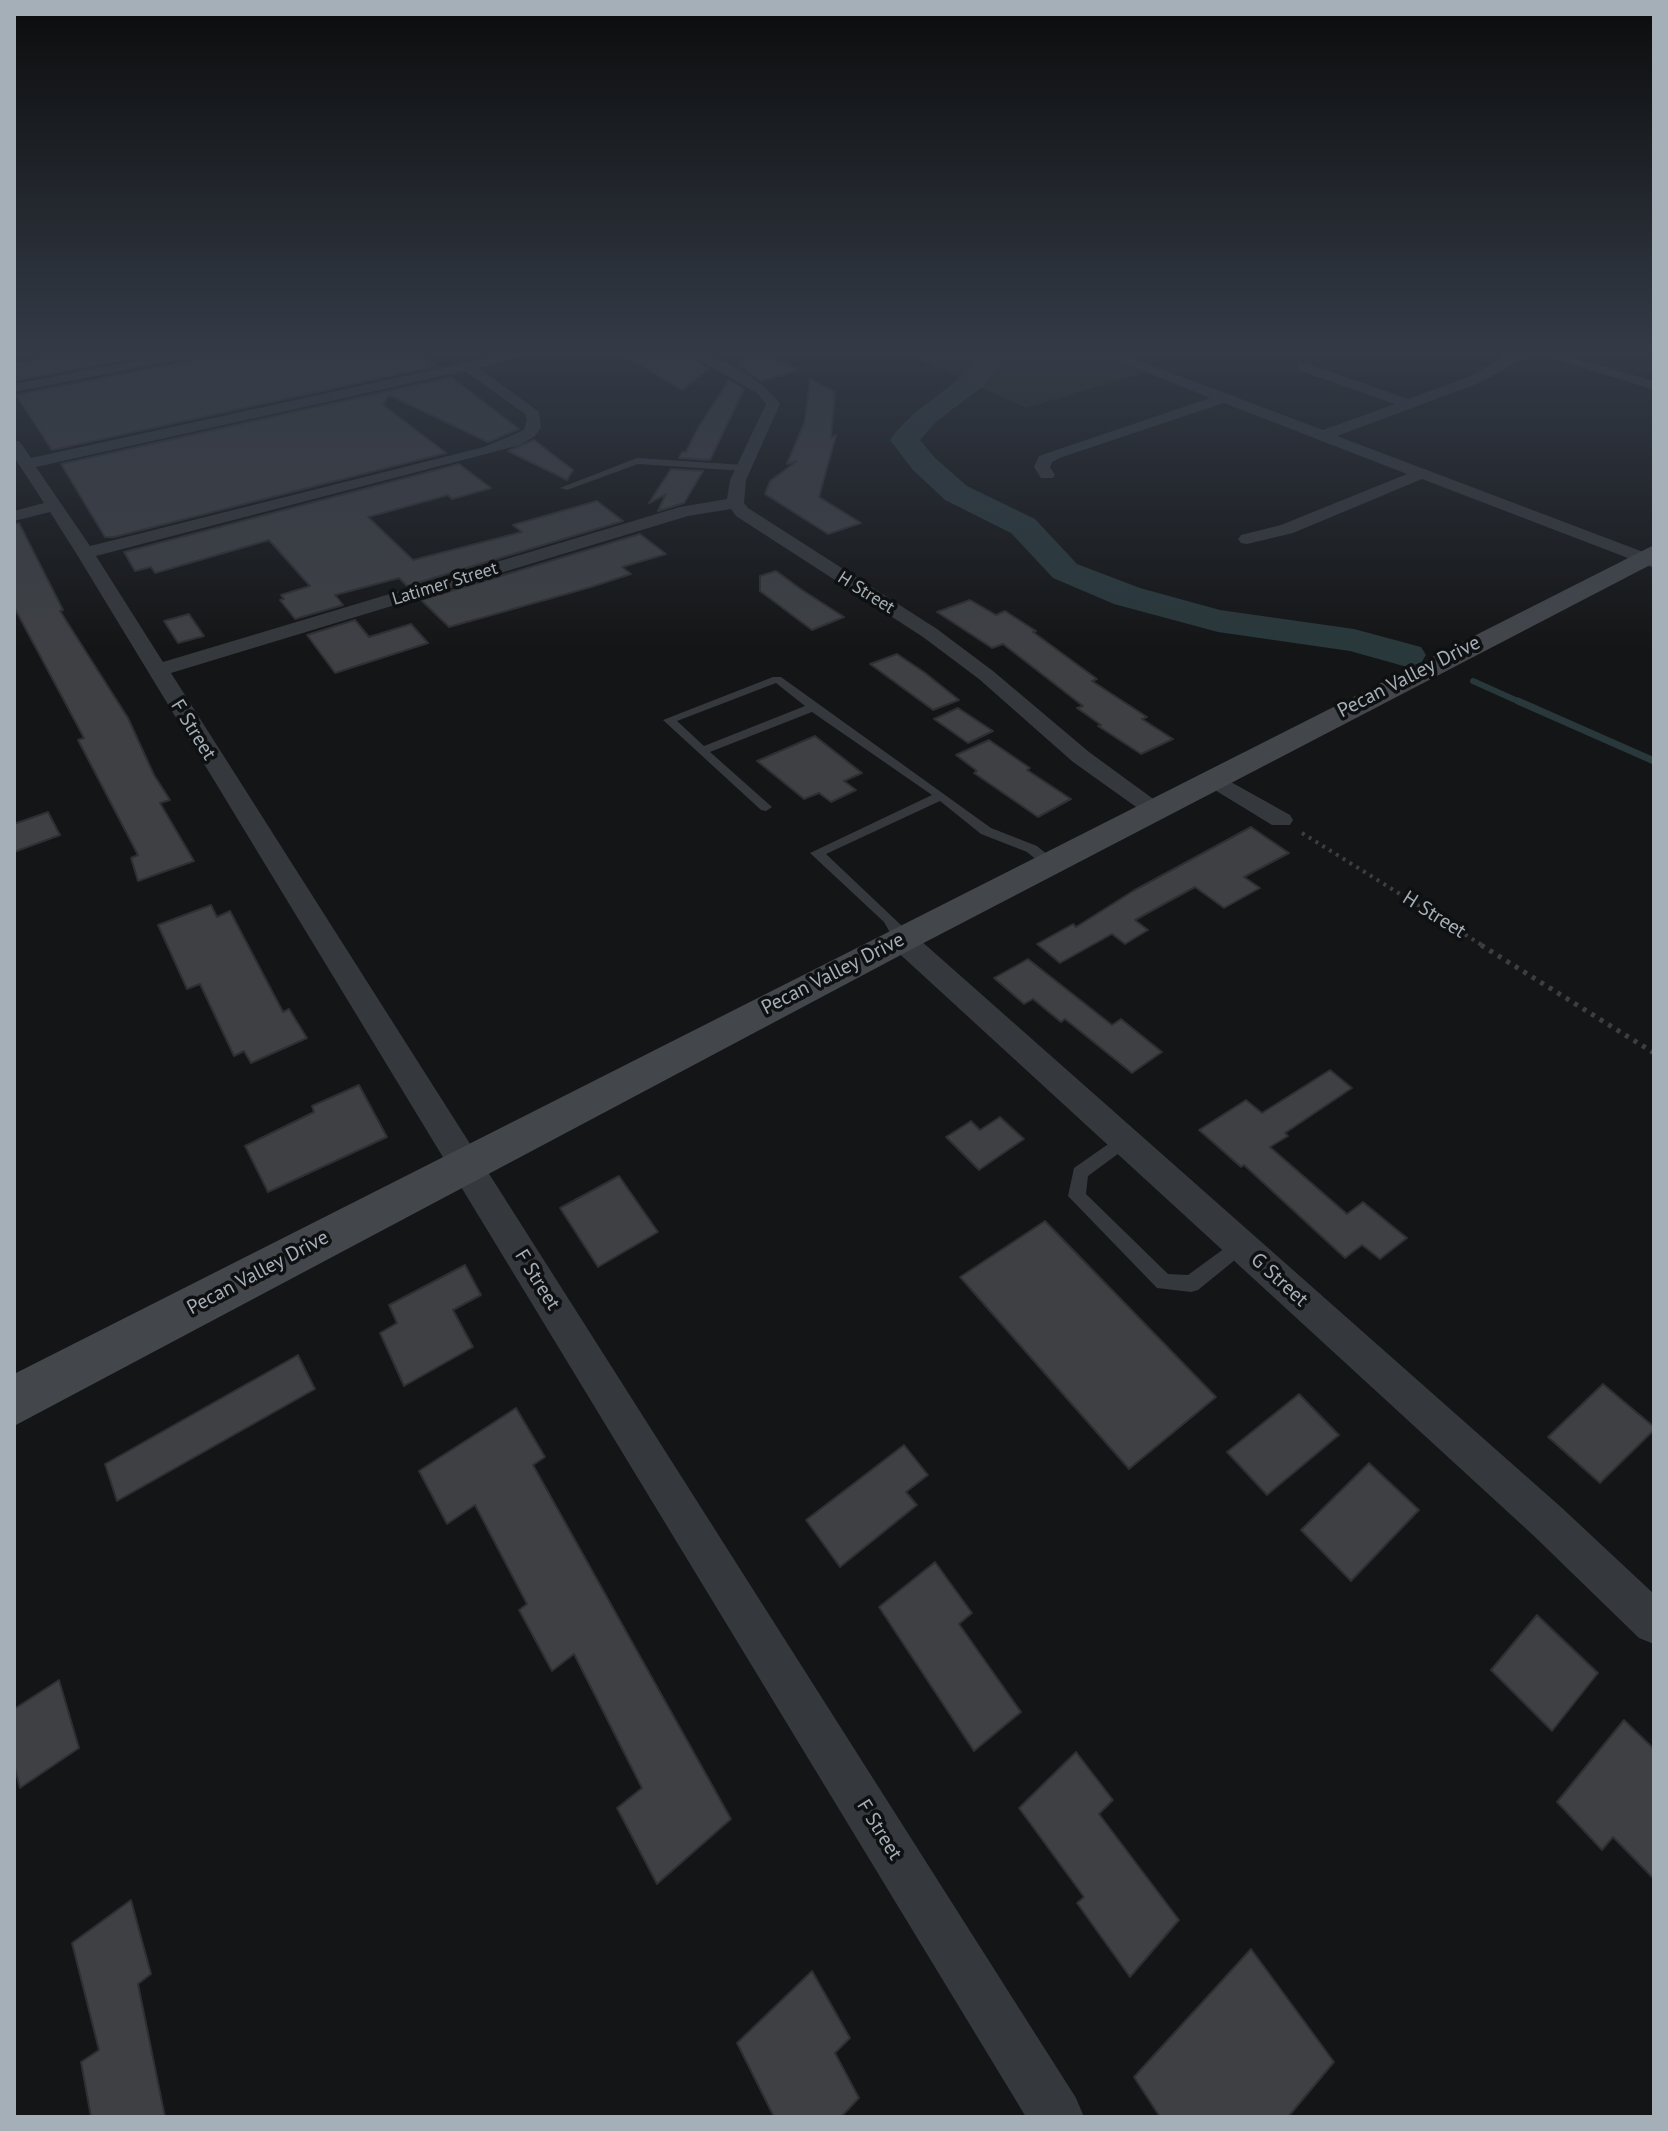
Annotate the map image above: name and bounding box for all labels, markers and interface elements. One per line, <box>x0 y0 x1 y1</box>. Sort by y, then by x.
street label: Latimer Street <box>390 558 500 610</box>
street label: H Street <box>834 567 898 619</box>
street label: Pecan Valley Drive <box>1334 631 1484 723</box>
street label: F Street <box>165 695 221 765</box>
street label: H Street <box>1398 886 1470 944</box>
street label: Pecan Valley Drive <box>758 928 908 1020</box>
street label: Pecan Valley Drive <box>183 1226 333 1320</box>
street label: F Street <box>509 1245 565 1315</box>
street label: G Street <box>1245 1248 1313 1312</box>
street label: F Street <box>851 1795 907 1865</box>

